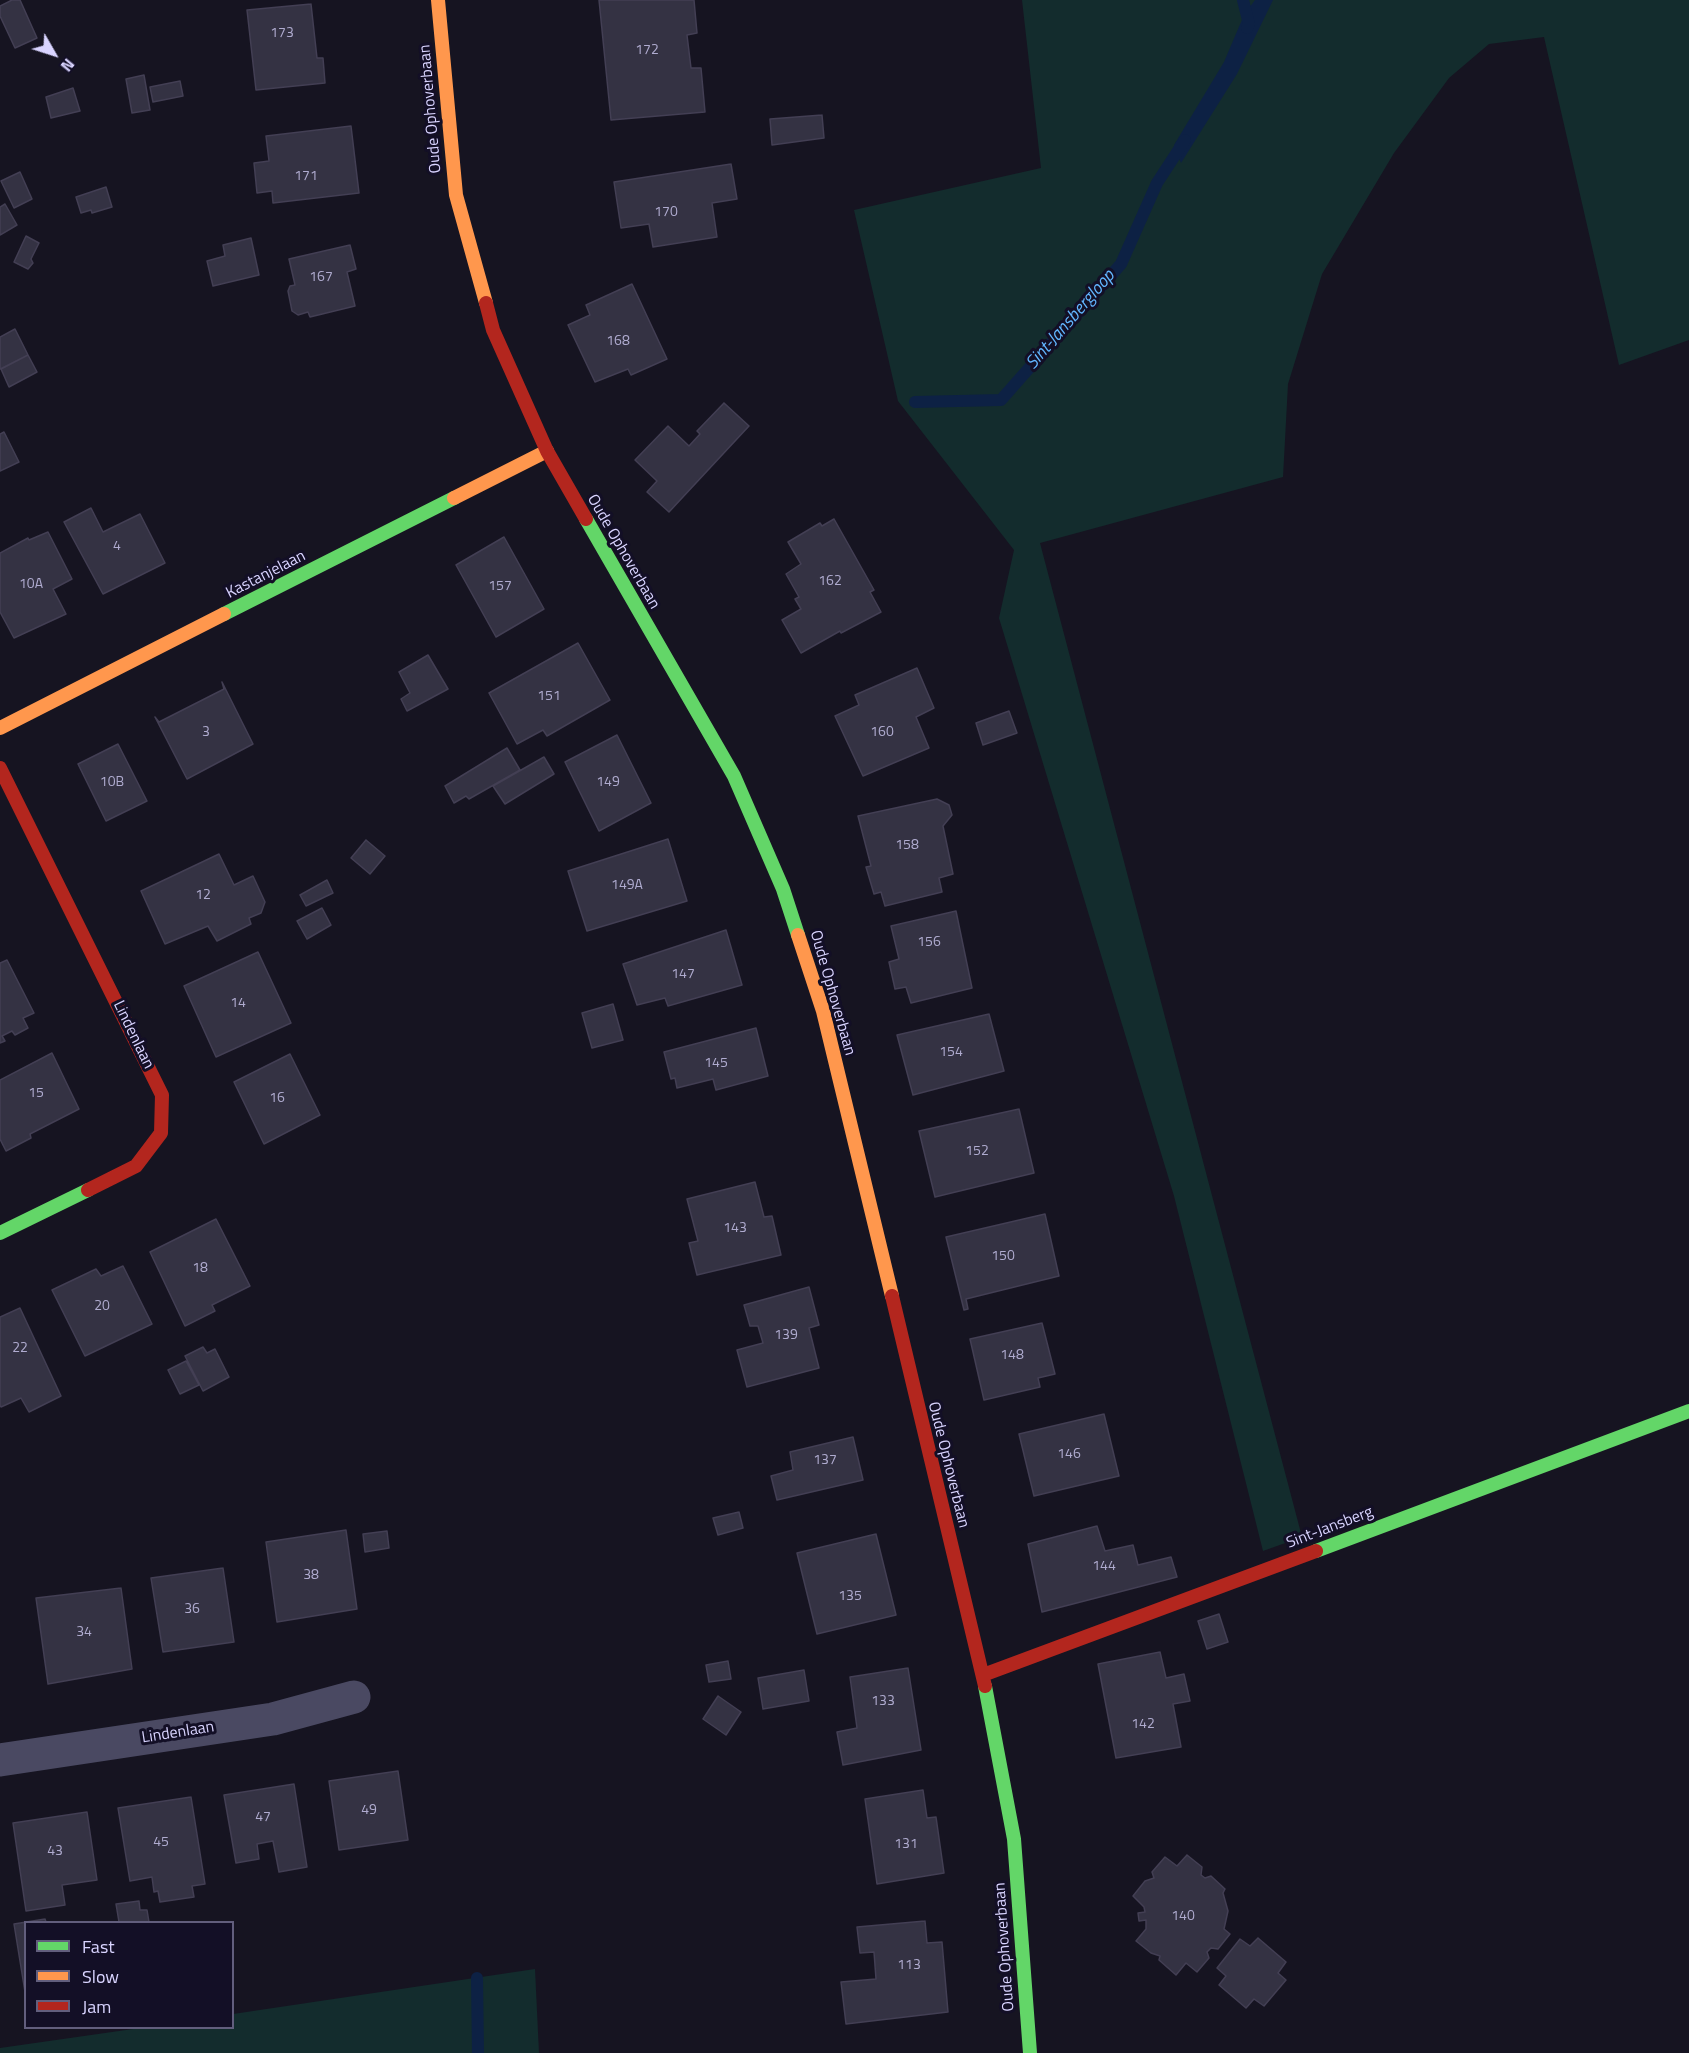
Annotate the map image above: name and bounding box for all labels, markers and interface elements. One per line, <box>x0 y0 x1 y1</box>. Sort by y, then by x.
north arrow <box>24 24 84 84</box>
house number: 173 <box>270 26 294 42</box>
house number: 172 <box>635 43 659 59</box>
street label: Oude Ophoverbaan <box>416 44 446 174</box>
text: N <box>55 53 81 77</box>
house number: 171 <box>294 169 318 185</box>
house number: 170 <box>654 205 678 221</box>
water label: Sint-Jansbergloop <box>1022 266 1120 374</box>
house number: 167 <box>309 270 333 286</box>
house number: 168 <box>606 334 630 350</box>
street label: Oude Ophoverbaan <box>582 491 664 613</box>
house number: 4 <box>113 539 121 555</box>
street label: Kastanjelaan <box>223 547 309 603</box>
house number: 162 <box>818 574 842 590</box>
house number: 10A <box>19 577 43 593</box>
house number: 157 <box>488 579 512 595</box>
house number: 151 <box>537 689 561 705</box>
house number: 3 <box>202 725 210 741</box>
house number: 160 <box>870 725 894 741</box>
house number: 10B <box>100 775 124 791</box>
house number: 149 <box>596 775 620 791</box>
house number: 158 <box>895 838 919 854</box>
house number: 149A <box>611 878 643 894</box>
house number: 12 <box>195 888 211 904</box>
street label: Oude Ophoverbaan <box>805 928 859 1058</box>
house number: 156 <box>917 935 941 951</box>
house number: 147 <box>671 967 695 983</box>
house number: 14 <box>230 996 246 1012</box>
street label: Lindenlaan <box>108 998 158 1072</box>
house number: 154 <box>939 1045 963 1061</box>
house number: 145 <box>704 1056 728 1072</box>
house number: 15 <box>28 1086 44 1102</box>
house number: 16 <box>269 1091 285 1107</box>
house number: 152 <box>965 1144 989 1160</box>
house number: 143 <box>723 1221 747 1237</box>
house number: 150 <box>991 1249 1015 1265</box>
house number: 18 <box>192 1261 208 1277</box>
house number: 20 <box>94 1299 110 1315</box>
house number: 139 <box>774 1328 798 1344</box>
house number: 22 <box>12 1341 28 1357</box>
house number: 148 <box>1000 1348 1024 1364</box>
street label: Oude Ophoverbaan <box>923 1400 973 1530</box>
house number: 146 <box>1057 1447 1081 1463</box>
house number: 137 <box>813 1453 837 1469</box>
street label: Sint-Jansberg <box>1284 1503 1376 1553</box>
house number: 144 <box>1092 1559 1116 1575</box>
house number: 38 <box>303 1568 319 1584</box>
house number: 135 <box>838 1589 862 1605</box>
house number: 36 <box>184 1602 200 1618</box>
house number: 34 <box>76 1625 92 1641</box>
house number: 133 <box>871 1694 895 1710</box>
house number: 142 <box>1131 1717 1155 1733</box>
street label: Lindenlaan <box>140 1718 216 1748</box>
house number: 49 <box>361 1803 377 1819</box>
house number: 47 <box>255 1810 271 1826</box>
house number: 45 <box>153 1835 169 1851</box>
house number: 131 <box>894 1837 918 1853</box>
house number: 43 <box>47 1844 63 1860</box>
street label: Oude Ophoverbaan <box>991 1882 1019 2012</box>
house number: 140 <box>1171 1909 1195 1925</box>
legend <box>24 1921 234 2029</box>
text: Fast <box>82 1933 115 1960</box>
house number: 113 <box>897 1958 921 1974</box>
text: Slow <box>82 1963 119 1990</box>
text: Jam <box>82 1993 111 2020</box>

